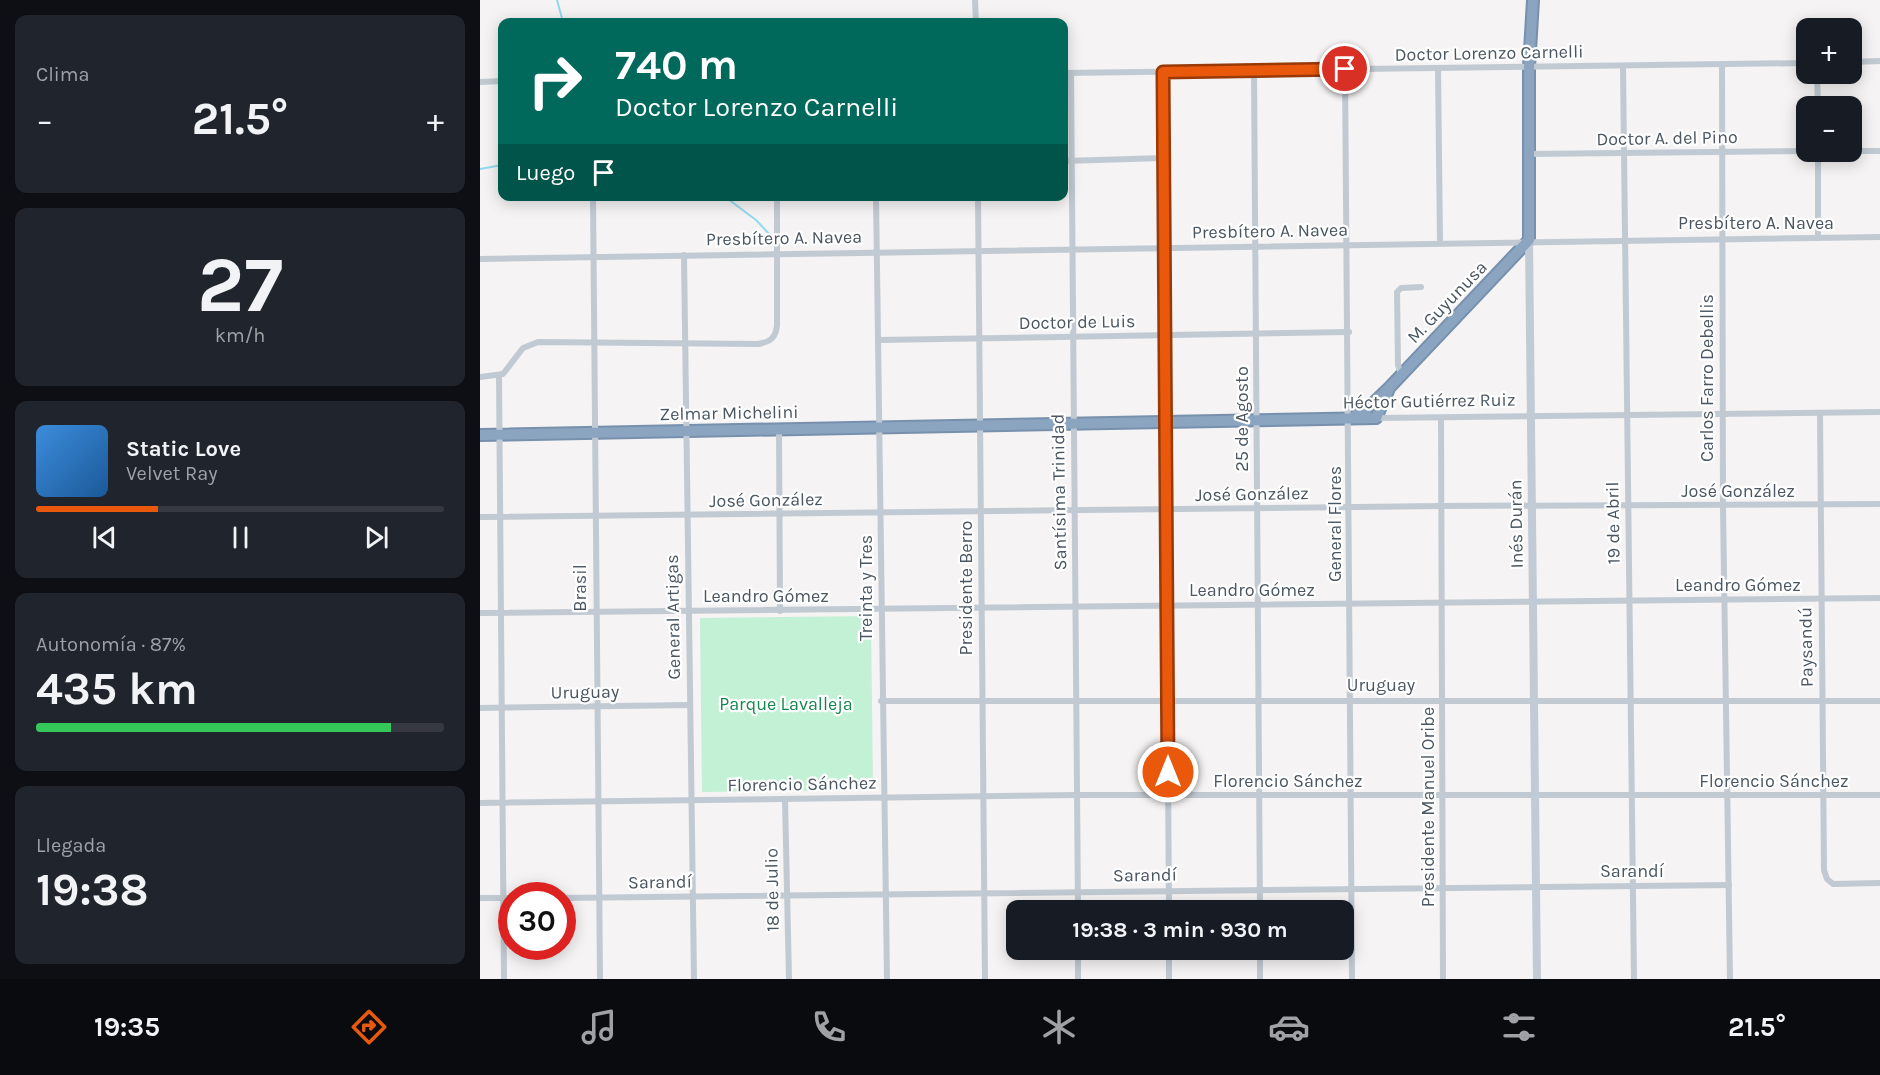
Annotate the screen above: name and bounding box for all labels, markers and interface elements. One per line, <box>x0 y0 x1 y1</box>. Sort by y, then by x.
map controls <box>1796 18 1862 162</box>
button: + <box>1796 18 1862 84</box>
text: 740 m <box>615 40 738 90</box>
street label: Doctor Lorenzo Carnelli <box>1394 40 1584 66</box>
icon: right <box>516 42 594 120</box>
pin <box>1319 43 1370 94</box>
icon: arrive <box>1328 52 1361 85</box>
text: Clima <box>36 63 90 86</box>
text: Doctor Lorenzo Carnelli <box>615 91 898 123</box>
text: 21.5° <box>192 93 288 145</box>
button: − <box>1796 96 1862 162</box>
text: − <box>36 101 53 139</box>
text: + <box>427 101 444 139</box>
street label: Doctor A. del Pino <box>1596 126 1738 150</box>
icon: arrive <box>587 156 620 189</box>
text: Luego <box>516 160 575 186</box>
street label: Presbítero A. Navea <box>1678 212 1834 234</box>
street label: Presbítero A. Navea <box>1192 219 1348 243</box>
street label: Presbítero A. Navea <box>706 226 862 250</box>
text: 27 <box>197 239 283 331</box>
street label: M. Guyunusa <box>1402 256 1492 348</box>
street label: Carlos Farro Debellis <box>1696 294 1718 462</box>
street label: Doctor de Luis <box>1018 310 1136 334</box>
text: km/h <box>215 324 265 347</box>
street label: 25 de Agosto <box>1231 366 1253 472</box>
street label: Héctor Gutiérrez Ruiz <box>1342 388 1516 414</box>
street label: Zelmar Michelini <box>659 401 799 425</box>
street label: Santísima Trinidad <box>1047 413 1071 571</box>
text: Static Love <box>126 436 241 462</box>
text: Velvet Ray <box>126 462 218 485</box>
street label: General Flores <box>1324 466 1346 582</box>
street label: Inés Durán <box>1504 479 1528 569</box>
street label: José González <box>1681 480 1795 502</box>
street label: 19 de Abril <box>1601 481 1625 565</box>
street label: José González <box>1195 482 1309 506</box>
street label: José González <box>709 488 823 512</box>
icon: previous <box>88 521 121 554</box>
icon: pause <box>224 521 257 554</box>
icon: next <box>360 521 393 554</box>
street label: Presidente Berro <box>955 521 977 655</box>
street label: Treinta y Tres <box>855 535 877 641</box>
street label: General Artigas <box>661 554 685 680</box>
street label: Brasil <box>569 564 591 612</box>
street label: Leandro Gómez <box>1675 574 1801 596</box>
street label: Leandro Gómez <box>1189 579 1315 601</box>
street label: Leandro Gómez <box>703 585 829 607</box>
street label: Paysandú <box>1794 607 1818 687</box>
text: Autonomía · 87% <box>36 633 186 656</box>
text: 435 km <box>36 663 198 715</box>
street label: Uruguay <box>1347 674 1416 696</box>
street label: Uruguay <box>551 680 620 704</box>
park label: Parque Lavalleja <box>719 693 853 715</box>
street label: Presidente Manuel Oribe <box>1417 707 1439 907</box>
position arrow <box>1136 740 1200 804</box>
street label: Florencio Sánchez <box>1213 770 1363 792</box>
street label: Florencio Sánchez <box>1699 770 1849 792</box>
street label: Florencio Sánchez <box>727 772 877 796</box>
text: Llegada <box>36 834 106 857</box>
street label: 18 de Julio <box>760 848 784 932</box>
street label: Sarandí <box>1600 860 1665 882</box>
street label: Sarandí <box>1113 863 1178 887</box>
text: 19:38 <box>36 864 149 916</box>
street label: Sarandí <box>628 870 693 894</box>
speed limit sign: 30 <box>498 882 576 960</box>
text: 19:38 · 3 min · 930 m <box>1072 917 1288 943</box>
icon: directions <box>348 1006 390 1048</box>
icon: music <box>578 1006 620 1048</box>
icon: phone <box>808 1006 850 1048</box>
icon: climate <box>1038 1006 1080 1048</box>
icon: car <box>1268 1006 1310 1048</box>
icon: filters <box>1498 1006 1540 1048</box>
text: 19:35 <box>94 1011 160 1043</box>
text: 21.5° <box>1728 1011 1786 1043</box>

